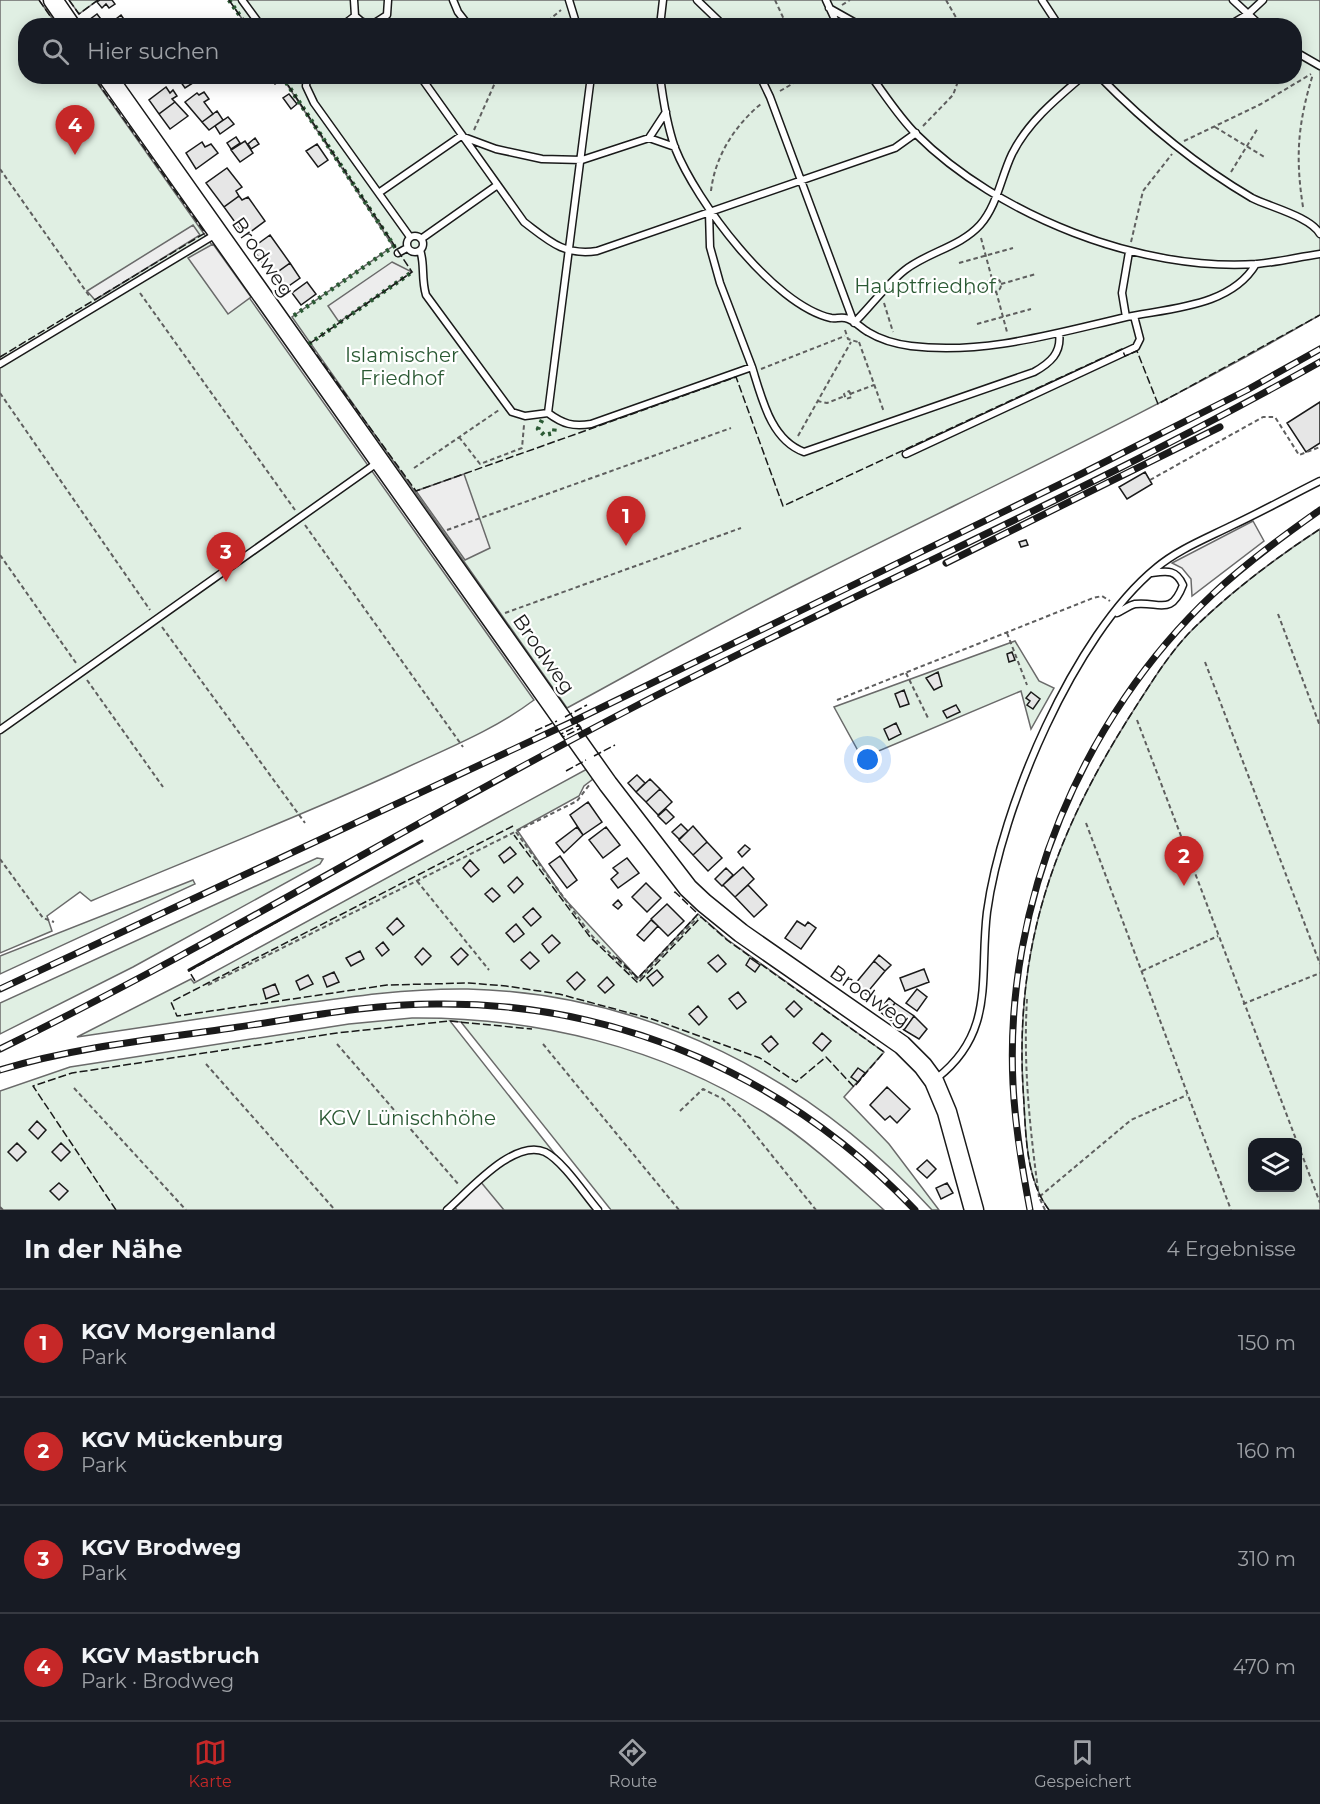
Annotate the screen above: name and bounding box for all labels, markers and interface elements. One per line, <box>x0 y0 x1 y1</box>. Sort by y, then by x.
search box <box>18 18 1302 84</box>
icon: search <box>39 35 72 68</box>
text: Hier suchen <box>87 38 219 65</box>
pin: 4 <box>56 106 94 155</box>
street label: Brodweg <box>227 212 299 302</box>
park label: Hauptfriedhof <box>854 274 997 298</box>
park label: Islamischer Friedhof <box>345 343 459 390</box>
pin: 1 <box>606 496 646 546</box>
pin: 3 <box>206 532 246 582</box>
street label: Brodweg <box>508 609 580 699</box>
your location <box>853 745 882 774</box>
pin: 2 <box>1164 836 1204 886</box>
street label: Brodweg <box>825 960 915 1032</box>
park label: KGV Lünischhöhe <box>318 1106 496 1130</box>
map controls <box>1248 1138 1302 1192</box>
button: layers <box>1248 1138 1302 1192</box>
text: In der Nähe <box>24 1233 182 1265</box>
text: 4 Ergebnisse <box>1167 1237 1296 1261</box>
text: KGV Morgenland <box>81 1318 276 1345</box>
text: 1 <box>40 1331 47 1355</box>
text: 150 m <box>1238 1331 1296 1355</box>
text: Park <box>81 1345 127 1369</box>
text: KGV Mückenburg <box>81 1426 283 1453</box>
text: 2 <box>38 1439 49 1463</box>
text: 160 m <box>1237 1439 1296 1463</box>
text: Park <box>81 1453 127 1477</box>
text: KGV Brodweg <box>81 1534 241 1561</box>
text: 3 <box>38 1547 49 1571</box>
text: 310 m <box>1238 1547 1296 1571</box>
text: Park <box>81 1561 127 1585</box>
text: KGV Mastbruch <box>81 1642 260 1669</box>
text: 4 <box>37 1655 50 1679</box>
text: 470 m <box>1233 1655 1296 1679</box>
text: Park · Brodweg <box>81 1669 234 1693</box>
tab: Karte <box>189 1736 232 1791</box>
tab: Route <box>609 1736 657 1791</box>
tab: Gespeichert <box>1034 1736 1131 1791</box>

